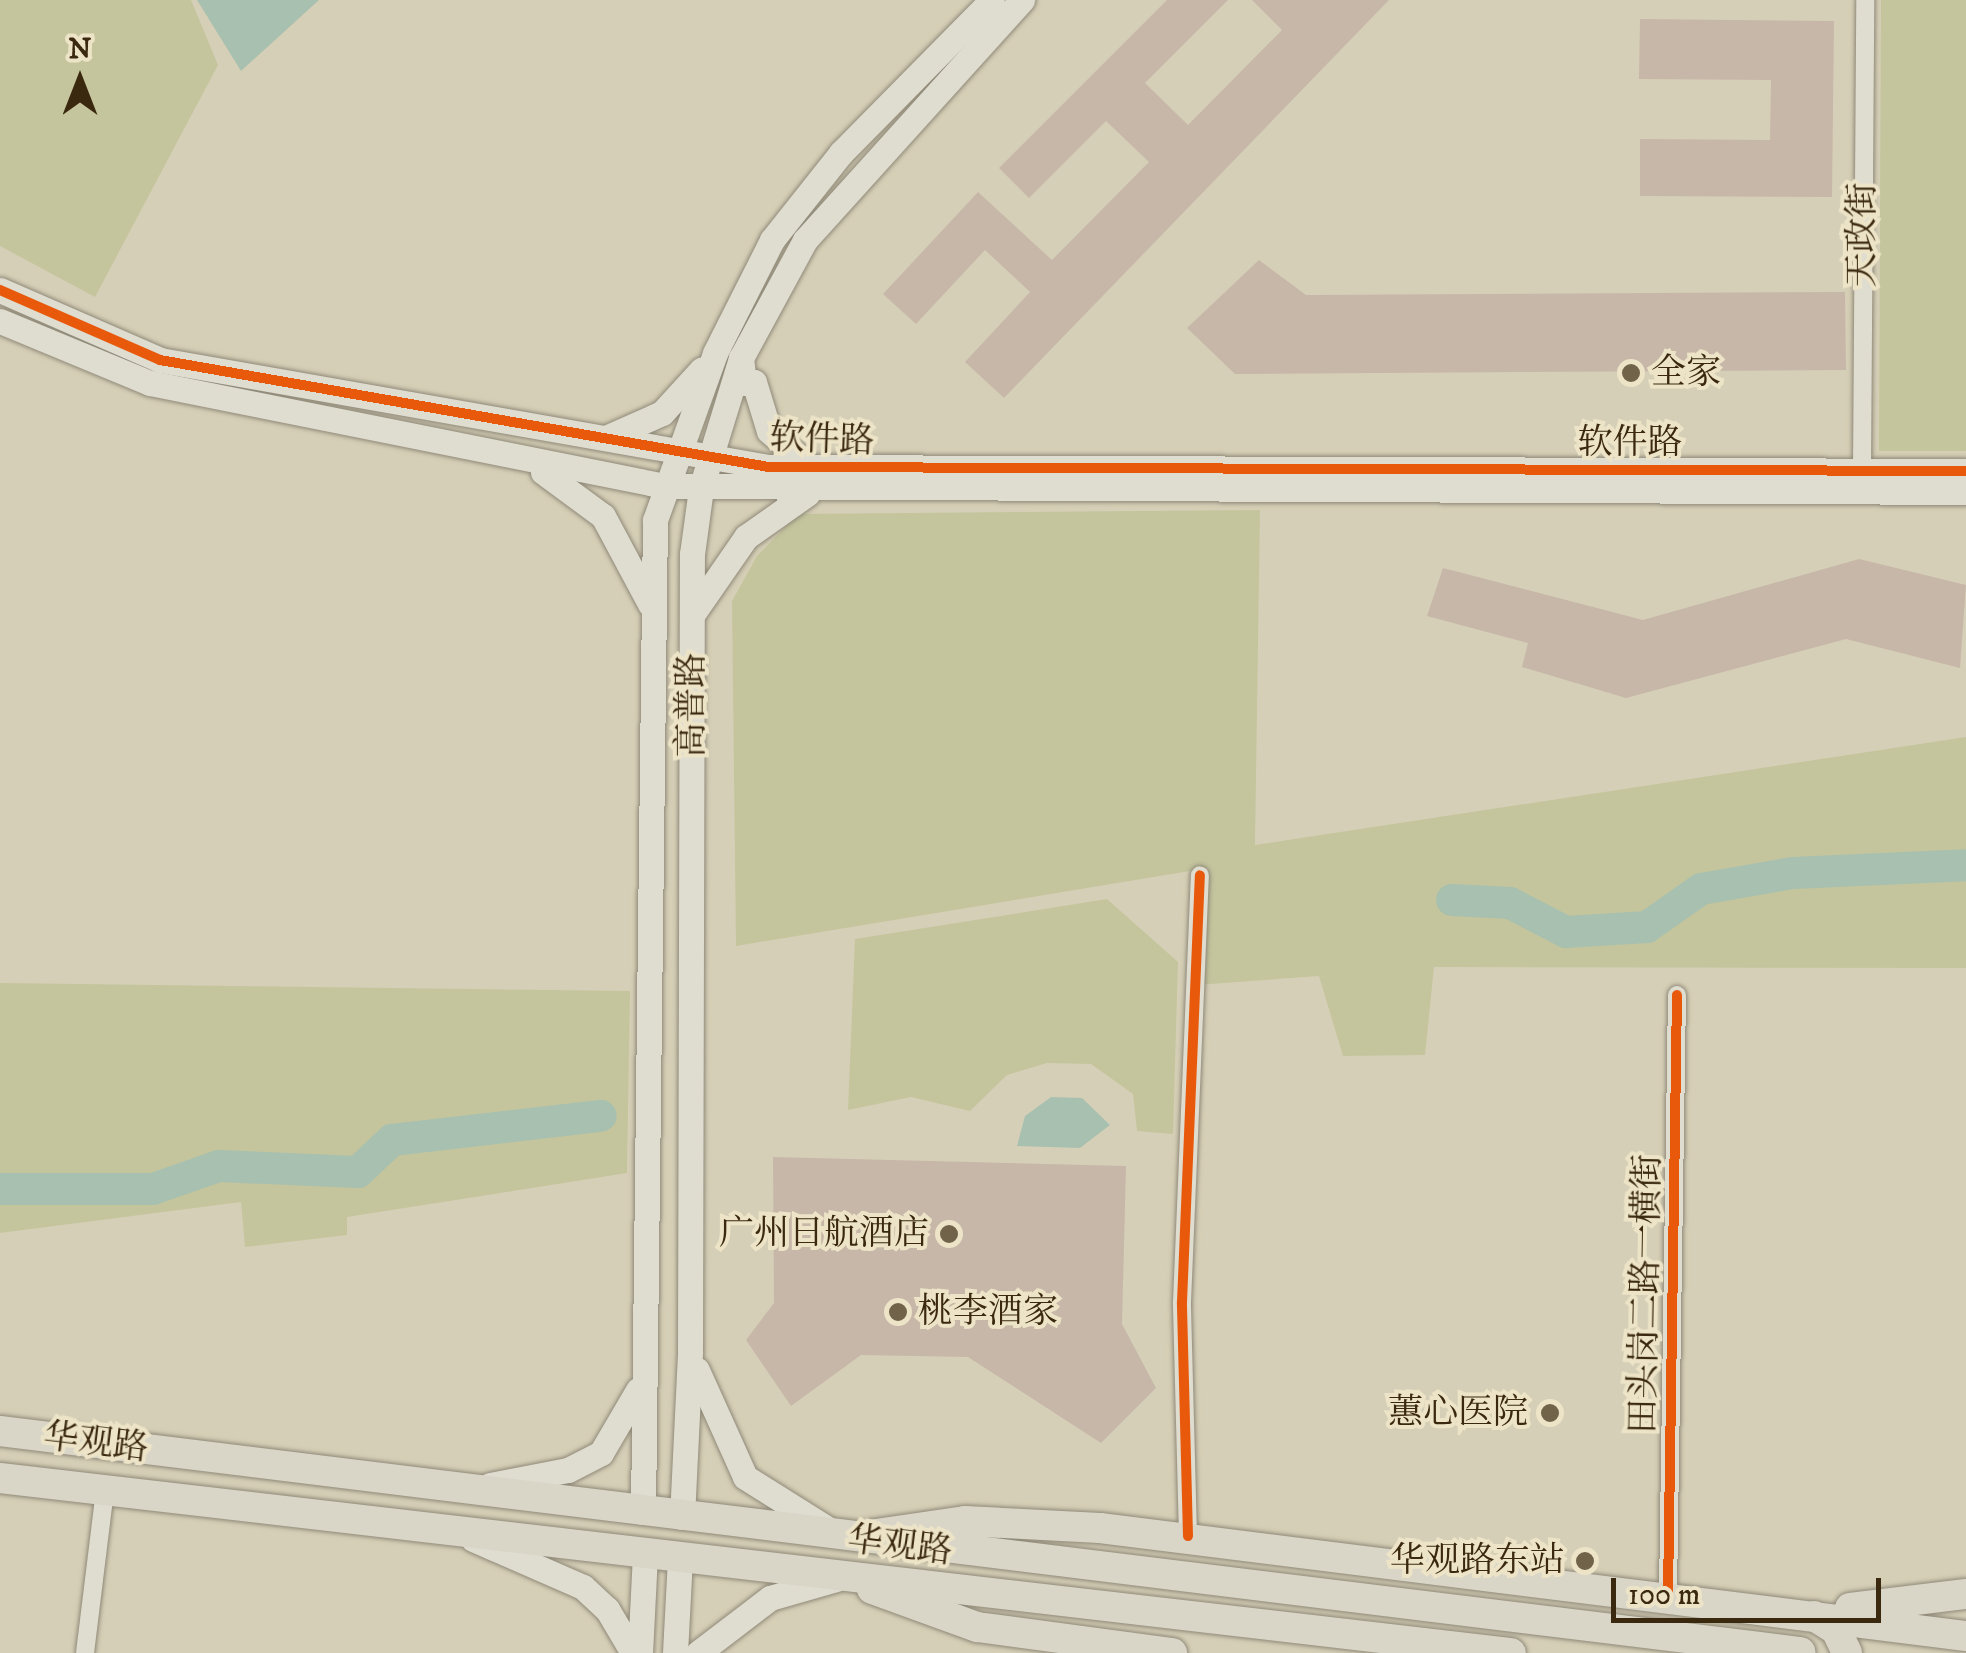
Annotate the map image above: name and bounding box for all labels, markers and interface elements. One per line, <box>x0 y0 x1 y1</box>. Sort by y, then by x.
north arrow <box>30 30 130 130</box>
text: N <box>69 32 91 67</box>
street label: 天政街 <box>1842 183 1884 287</box>
place label: 全家 <box>1651 352 1721 394</box>
marker: 全家 <box>1620 362 1642 384</box>
street label: 软件路 <box>769 417 875 463</box>
street label: 软件路 <box>1578 422 1682 464</box>
street label: 高普路 <box>671 653 713 757</box>
street label: 田头岗二路一横街 <box>1623 1154 1669 1434</box>
place label: 广州日航酒店 <box>719 1213 929 1255</box>
marker: 广州日航酒店 <box>938 1223 960 1245</box>
place label: 桃李酒家 <box>918 1291 1058 1333</box>
marker: 桃李酒家 <box>887 1301 909 1323</box>
place label: 蕙心医院 <box>1388 1392 1528 1434</box>
marker: 蕙心医院 <box>1537 1400 1563 1426</box>
street label: 华观路 <box>41 1416 151 1470</box>
street label: 华观路 <box>845 1519 955 1573</box>
place label: 华观路东站 <box>1390 1540 1565 1582</box>
marker: 华观路东站 <box>1574 1550 1596 1572</box>
scale bar <box>1616 1558 1886 1620</box>
text: 100 m <box>1628 1577 1700 1614</box>

